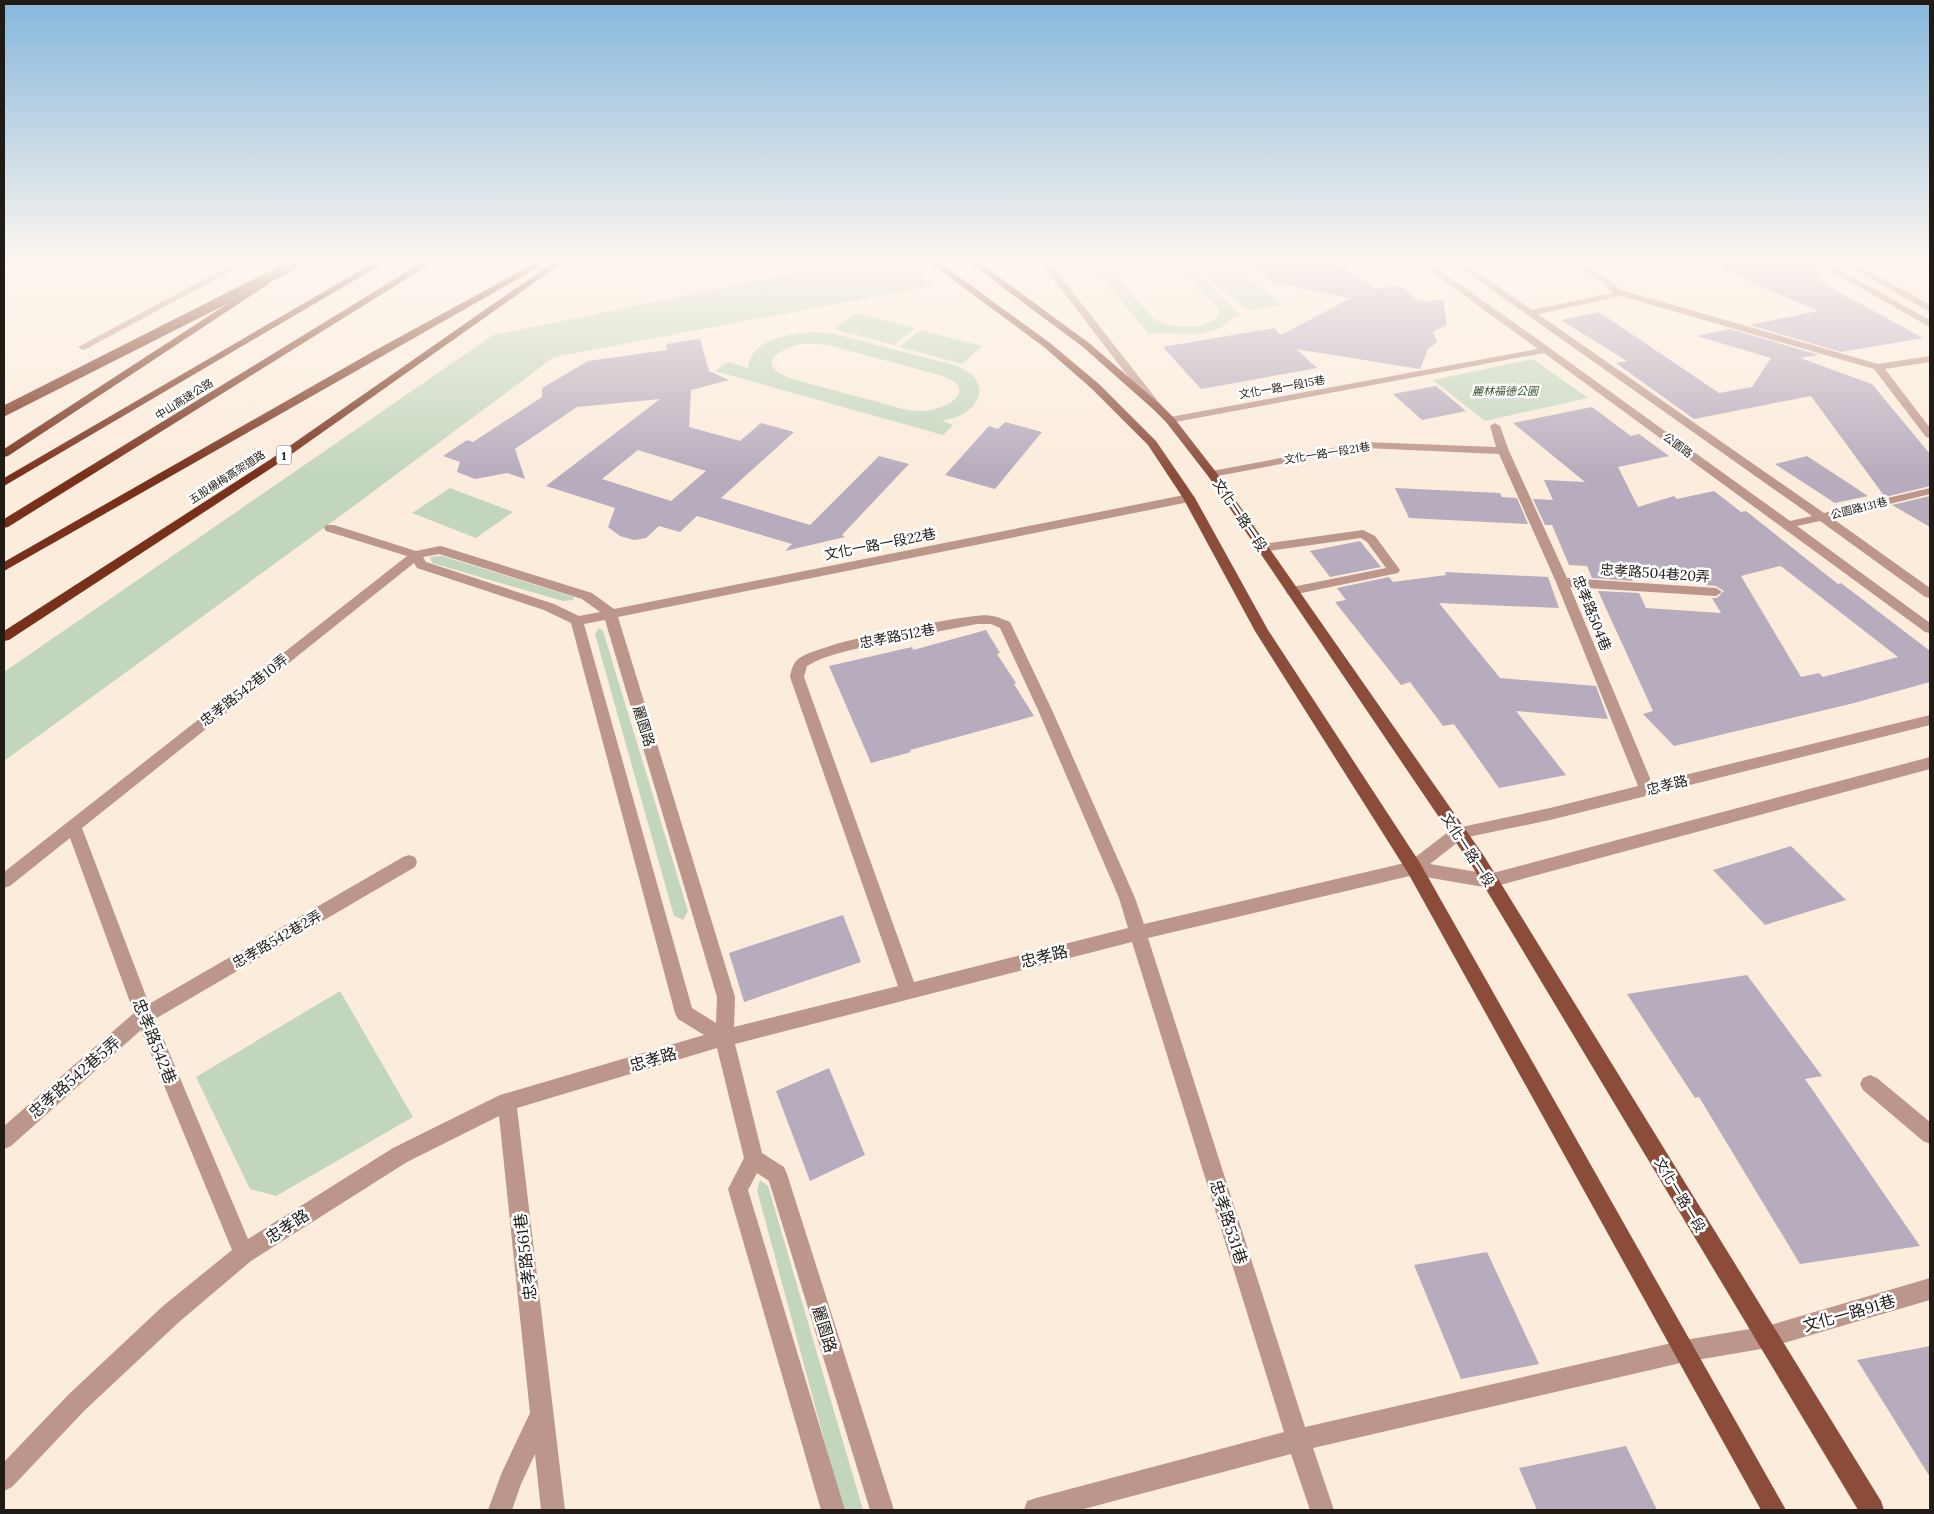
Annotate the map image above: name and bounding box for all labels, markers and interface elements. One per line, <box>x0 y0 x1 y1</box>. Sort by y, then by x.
street label: 文化一路一段15巷 <box>1238 373 1326 401</box>
street label: 中山高速公路 <box>152 376 216 422</box>
park label: 麗林福德公園 <box>1472 384 1540 398</box>
street label: 公園路 <box>1661 430 1695 460</box>
street label: 文化一路一段21巷 <box>1283 439 1371 467</box>
road number: 1 <box>276 446 292 464</box>
street label: 五股楊梅高架道路 <box>186 447 268 507</box>
street label: 文化一路一段 <box>1209 475 1271 555</box>
street label: 公園路131巷 <box>1829 494 1889 522</box>
street label: 文化一路一段22巷 <box>823 524 937 564</box>
street label: 忠孝路504巷20弄 <box>1599 560 1711 586</box>
street label: 忠孝路504巷 <box>1569 573 1615 653</box>
street label: 忠孝路512巷 <box>858 620 936 652</box>
street label: 忠孝路542巷10弄 <box>196 650 292 730</box>
street label: 麗園路 <box>629 703 659 749</box>
street label: 忠孝路 <box>1644 771 1690 799</box>
street label: 文化一路一段 <box>1438 810 1498 890</box>
street label: 忠孝路542巷2弄 <box>229 906 325 972</box>
street label: 忠孝路 <box>1018 940 1070 972</box>
street label: 忠孝路542巷 <box>129 996 181 1086</box>
street label: 忠孝路542巷5弄 <box>24 1032 124 1122</box>
street label: 忠孝路 <box>627 1043 679 1075</box>
street label: 文化一路一段 <box>1651 1154 1709 1236</box>
street label: 忠孝路531巷 <box>1206 1177 1252 1267</box>
street label: 忠孝路 <box>261 1205 313 1247</box>
street label: 忠孝路561巷 <box>510 1212 540 1302</box>
street label: 文化一路91巷 <box>1801 1290 1897 1336</box>
street label: 麗園路 <box>808 1303 842 1355</box>

